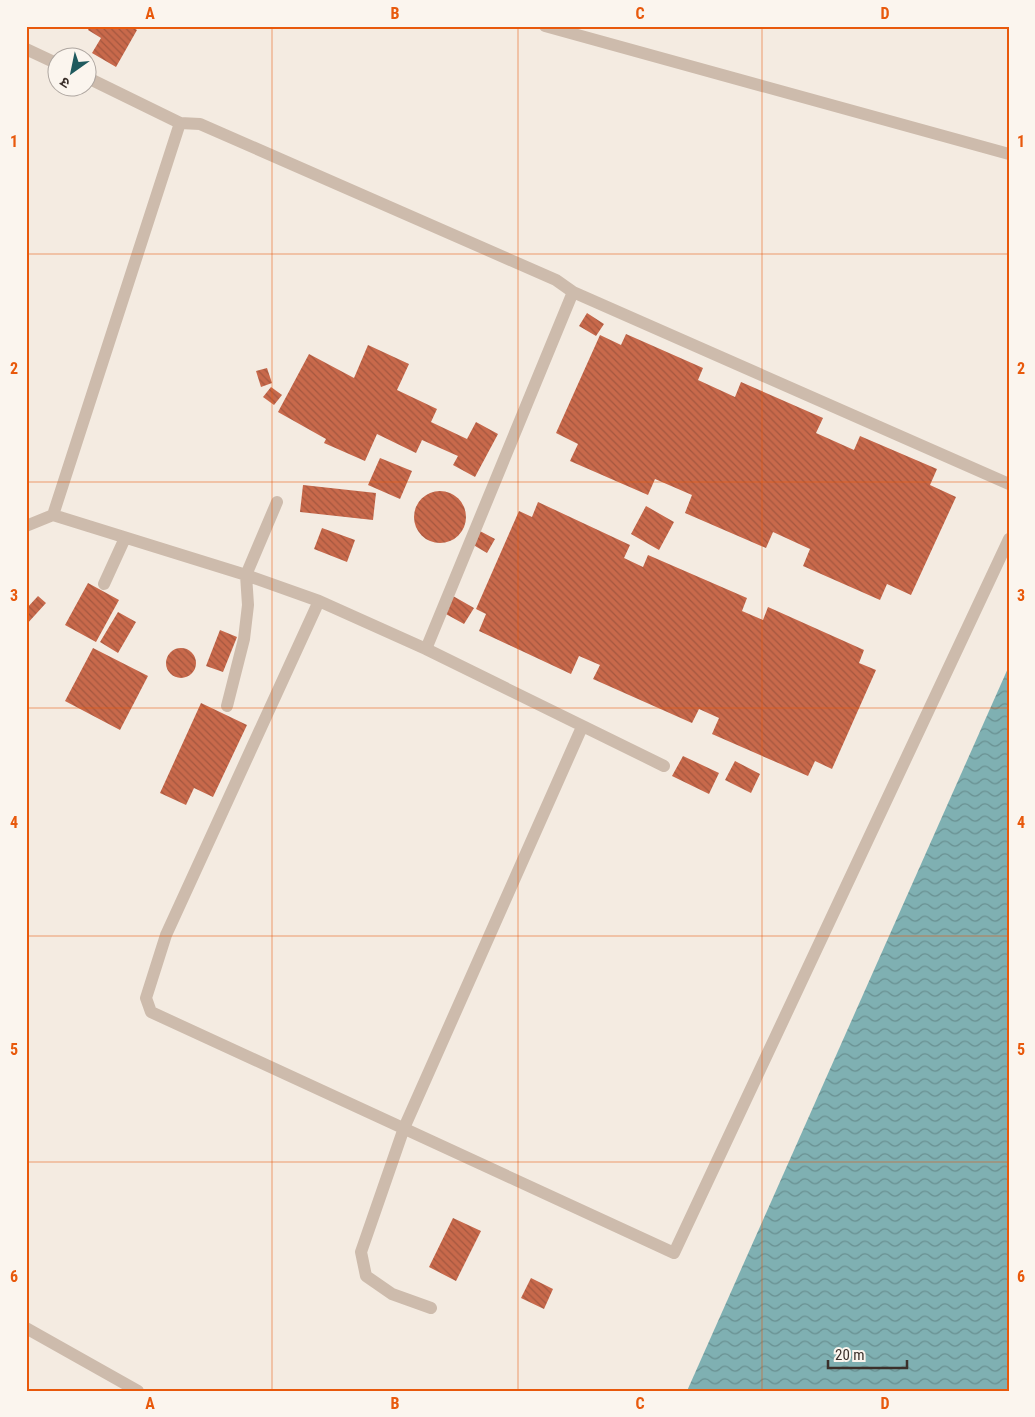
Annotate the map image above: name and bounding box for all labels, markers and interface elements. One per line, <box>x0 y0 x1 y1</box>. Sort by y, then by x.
text: A <box>145 4 155 23</box>
text: B <box>391 4 400 23</box>
text: C <box>635 4 645 23</box>
text: D <box>880 4 890 23</box>
north arrow <box>48 48 98 98</box>
text: उ <box>56 74 73 92</box>
text: 1 <box>10 132 18 151</box>
text: 1 <box>1017 132 1025 151</box>
text: 2 <box>10 359 18 378</box>
text: 2 <box>1017 359 1025 378</box>
text: 3 <box>10 586 18 605</box>
text: 3 <box>1017 586 1025 605</box>
text: 4 <box>10 813 18 832</box>
text: 4 <box>1017 813 1025 832</box>
text: 5 <box>10 1040 18 1059</box>
text: 5 <box>1017 1040 1025 1059</box>
text: 6 <box>10 1267 18 1286</box>
text: 6 <box>1017 1267 1025 1286</box>
scale bar <box>828 1337 906 1369</box>
text: 20 m <box>835 1346 865 1364</box>
text: A <box>145 1394 155 1413</box>
text: B <box>391 1394 400 1413</box>
text: C <box>635 1394 645 1413</box>
text: D <box>880 1394 890 1413</box>

